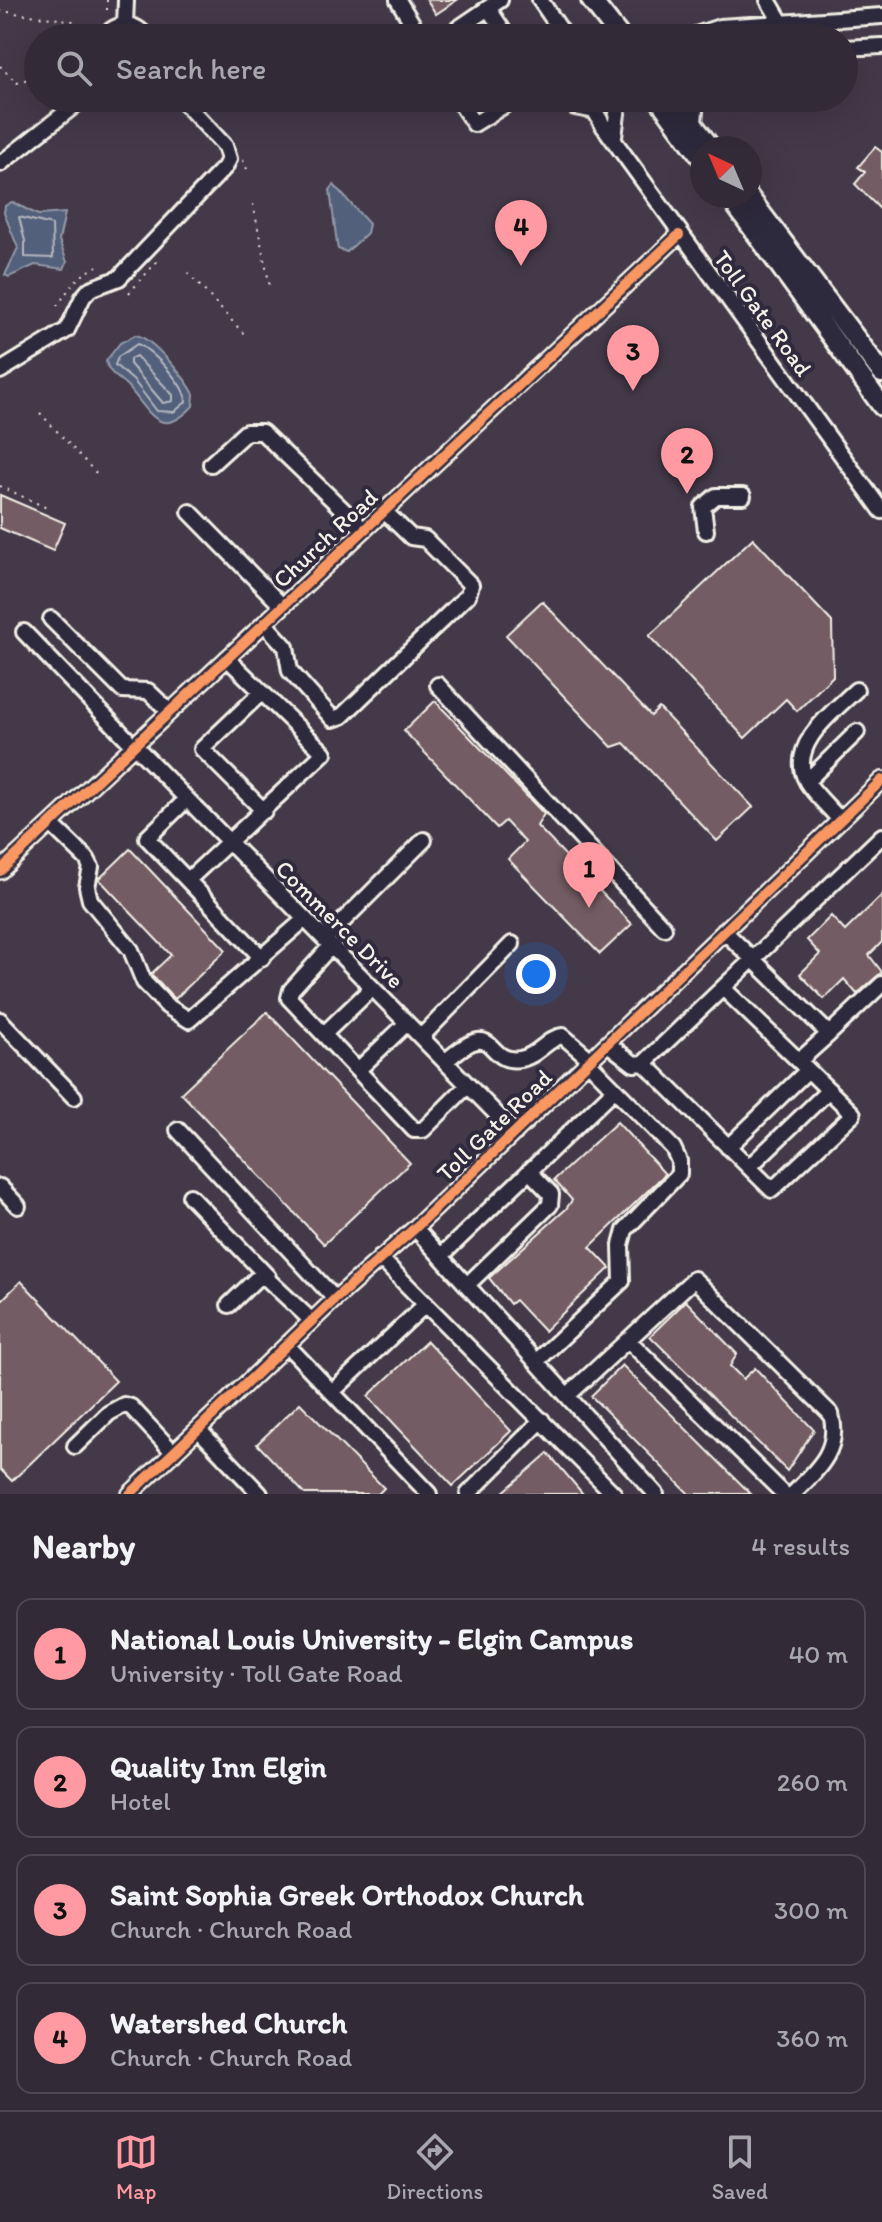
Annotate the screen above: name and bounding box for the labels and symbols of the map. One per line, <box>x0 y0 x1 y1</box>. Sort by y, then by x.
north arrow <box>690 136 762 208</box>
pin: 4 <box>495 200 547 266</box>
street label: Toll Gate Road <box>708 244 818 382</box>
pin: 3 <box>607 325 659 391</box>
pin: 2 <box>661 428 713 494</box>
street label: Church Road <box>267 482 383 594</box>
pin: 1 <box>563 842 615 908</box>
street label: Commerce Drive <box>270 854 410 994</box>
your location <box>516 954 556 994</box>
street label: Toll Gate Road <box>430 1063 558 1187</box>

